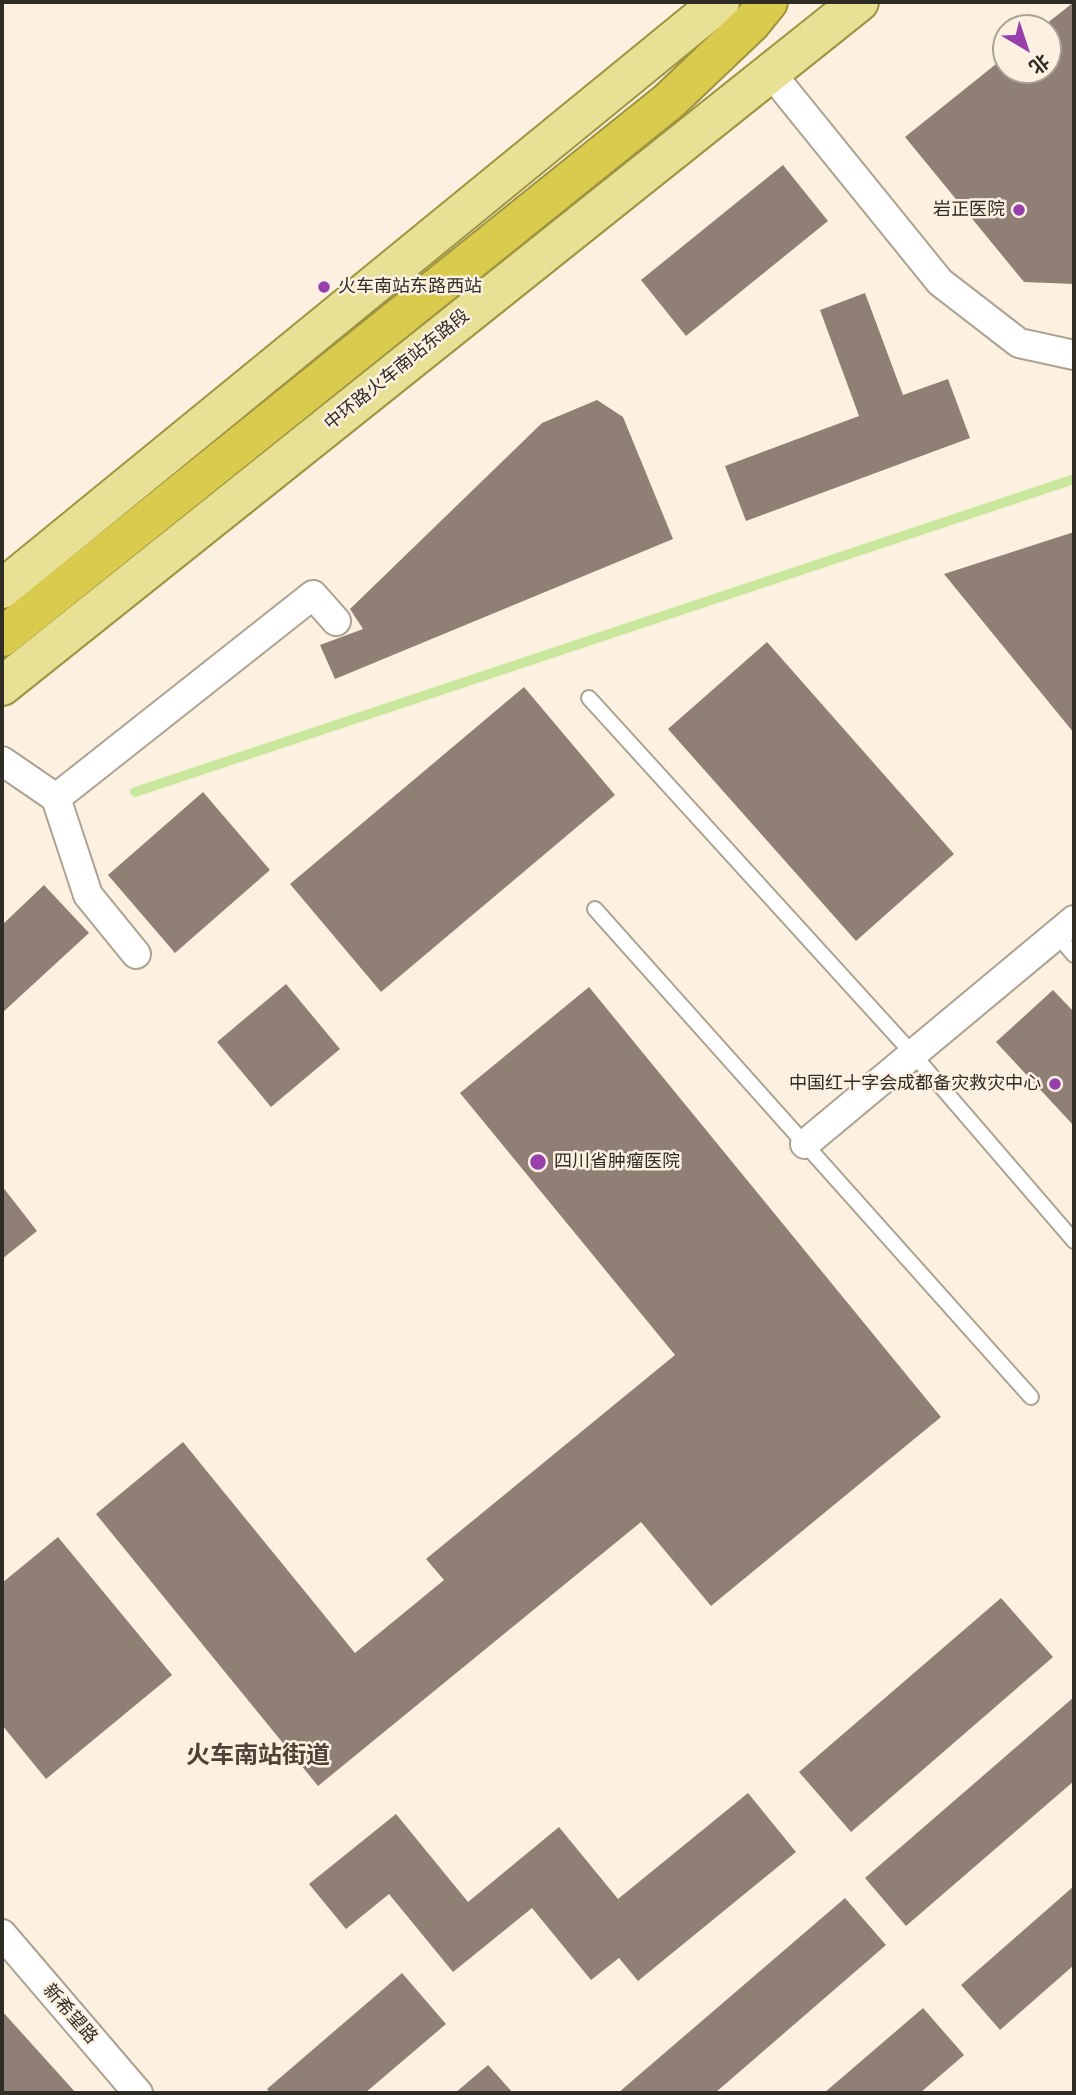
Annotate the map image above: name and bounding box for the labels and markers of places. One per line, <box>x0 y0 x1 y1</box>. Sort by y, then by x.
place label: 岩正医院 <box>933 199 1005 221</box>
marker: 岩正医院 <box>1011 202 1027 218</box>
place label: 火车南站东路西站 <box>338 276 482 298</box>
marker: 火车南站东路西站 <box>316 279 332 295</box>
place label: 中国红十字会成都备灾救灾中心 <box>789 1073 1041 1095</box>
marker: 中国红十字会成都备灾救灾中心 <box>1047 1076 1063 1092</box>
place label: 四川省肿瘤医院 <box>554 1151 680 1173</box>
marker: 四川省肿瘤医院 <box>528 1152 548 1172</box>

